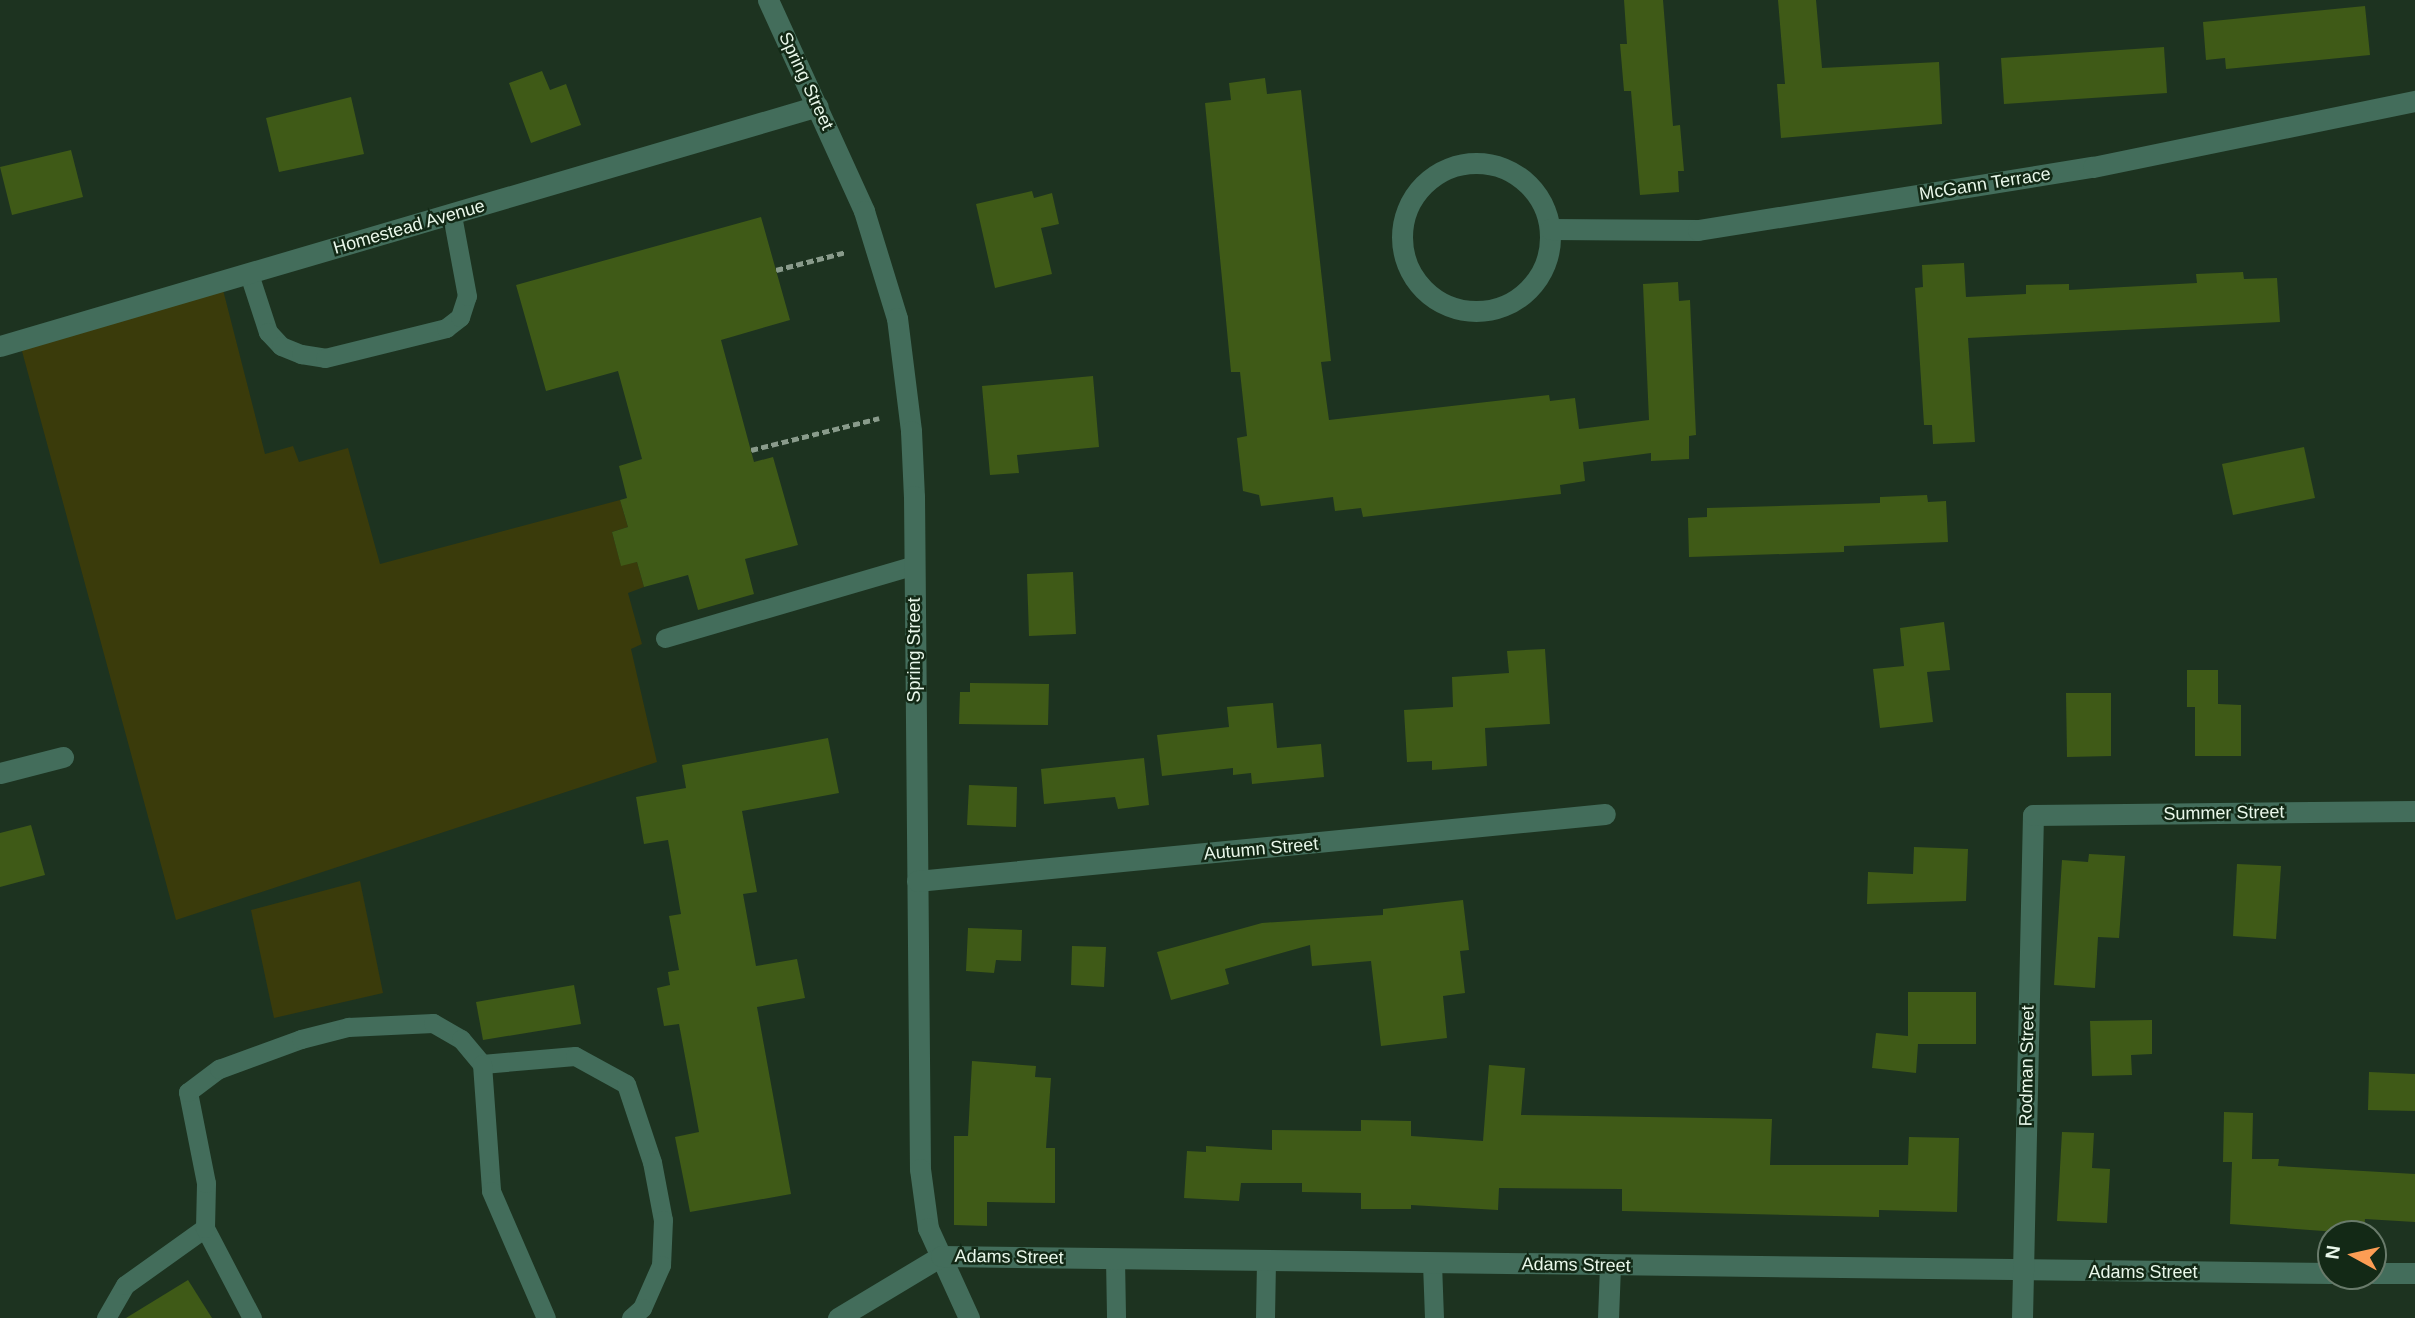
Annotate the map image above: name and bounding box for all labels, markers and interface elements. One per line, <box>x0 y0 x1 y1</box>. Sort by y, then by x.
street label: Spring Street <box>774 29 838 133</box>
street label: McGann Terrace <box>1918 163 2052 205</box>
street label: Homestead Avenue <box>330 195 488 259</box>
street label: Spring Street <box>903 597 925 703</box>
street label: Summer Street <box>2163 801 2285 825</box>
street label: Autumn Street <box>1203 833 1319 865</box>
street label: Rodman Street <box>2015 1005 2039 1127</box>
north arrow <box>2317 1220 2387 1290</box>
text: N <box>2321 1244 2344 1261</box>
street label: Adams Street <box>954 1245 1064 1269</box>
street label: Adams Street <box>1521 1253 1631 1277</box>
street label: Adams Street <box>2088 1261 2198 1283</box>

